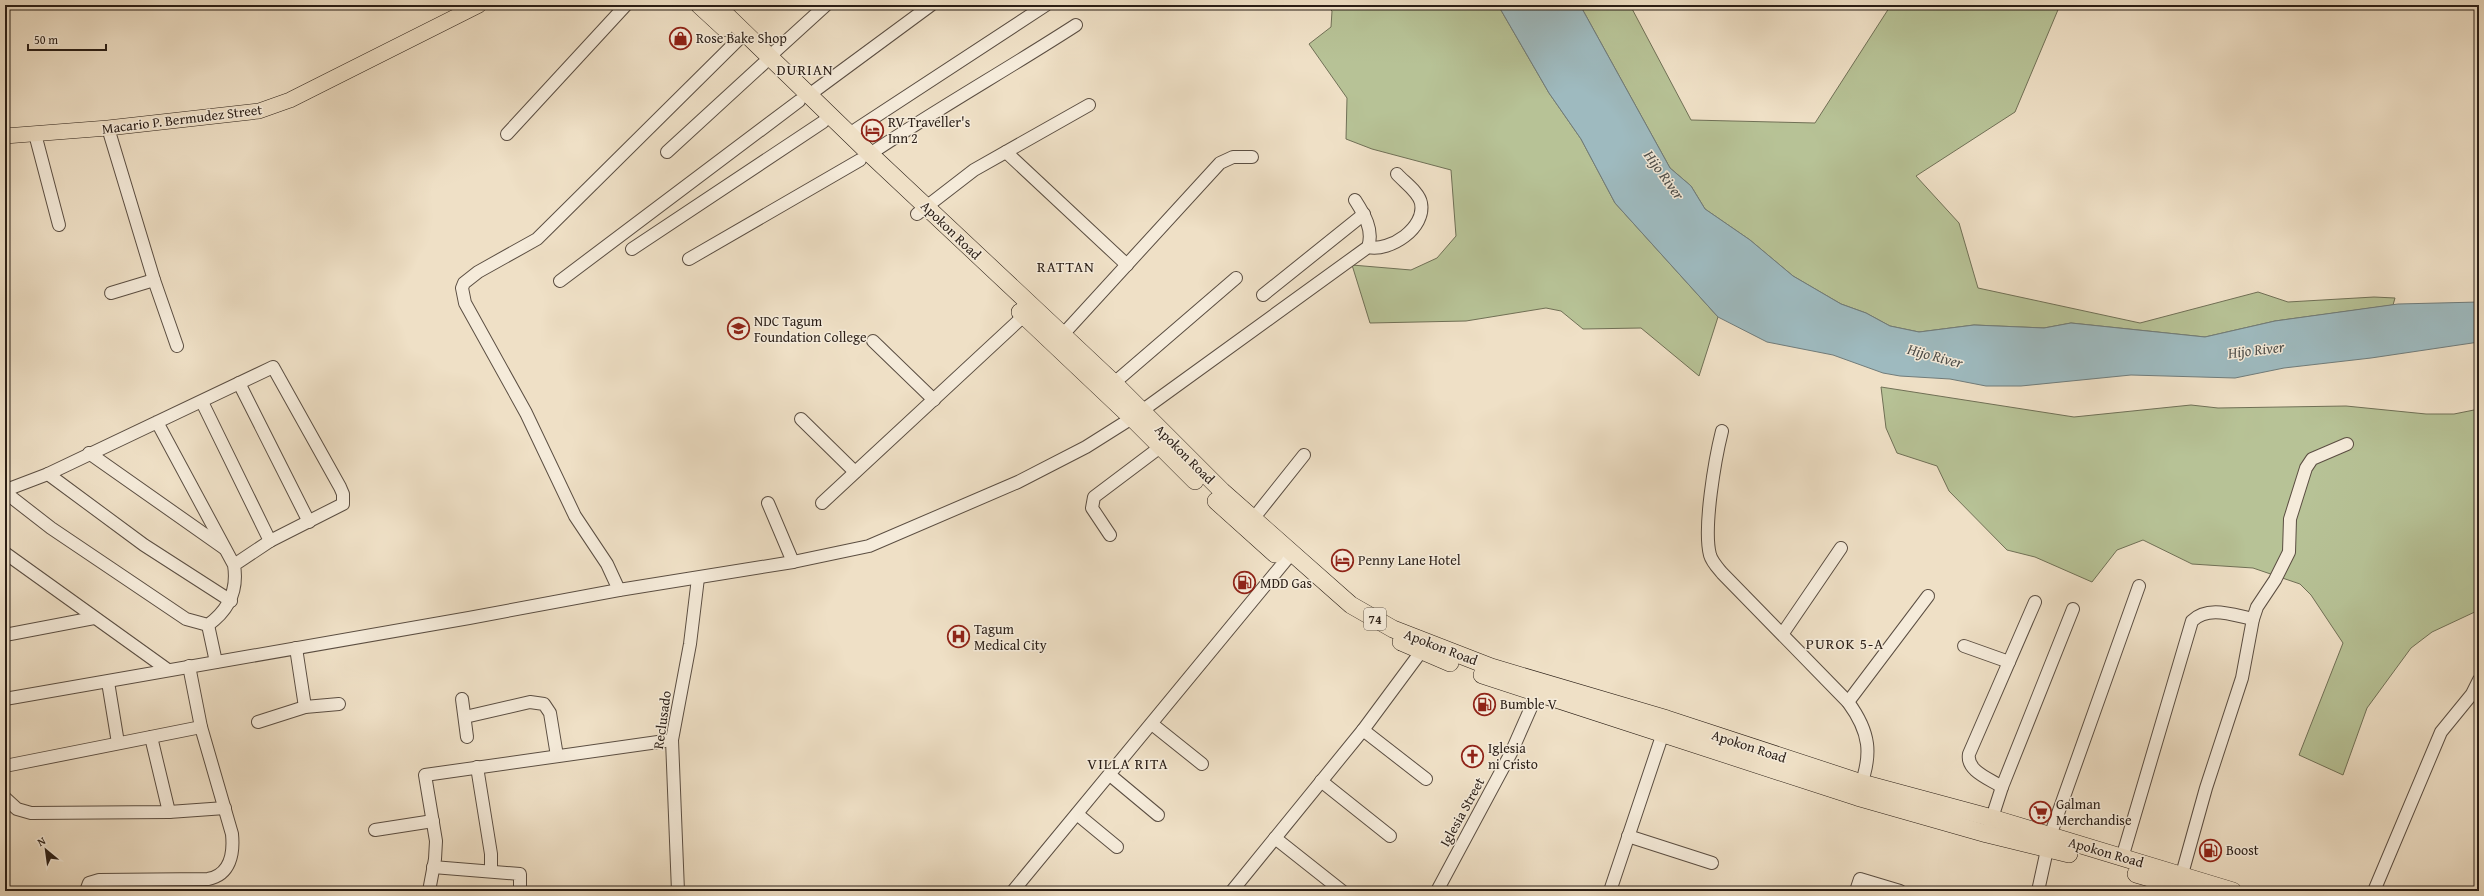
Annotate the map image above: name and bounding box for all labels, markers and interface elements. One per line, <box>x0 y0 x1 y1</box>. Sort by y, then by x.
shop icon: Rose Bake Shop <box>668 25 694 51</box>
scale bar <box>28 26 106 52</box>
place label: Rose Bake Shop <box>696 28 787 48</box>
text: 50 m <box>34 31 58 48</box>
district label: DURIAN <box>776 59 834 80</box>
street label: Macario P. Bermudez Street <box>101 99 263 139</box>
place label: RV Traveller's Inn 2 <box>888 112 970 148</box>
hotel icon: RV Traveller's Inn 2 <box>860 117 886 143</box>
water label: Hijo River <box>1639 145 1690 204</box>
street label: Apokon Road <box>916 196 986 264</box>
district label: RATTAN <box>1037 256 1095 277</box>
place label: NDC Tagum Foundation College <box>754 311 867 347</box>
school or university icon: NDC Tagum Foundation College <box>725 316 751 342</box>
water label: Hijo River <box>2226 336 2286 363</box>
water label: Hijo River <box>1904 338 1966 373</box>
street label: Apokon Road <box>1151 420 1220 489</box>
hotel icon: Penny Lane Hotel <box>1329 547 1355 573</box>
place label: Penny Lane Hotel <box>1358 550 1461 570</box>
fuel station icon: MDD Gas <box>1231 570 1257 596</box>
place label: MDD Gas <box>1260 573 1312 593</box>
road number: 74 <box>1364 608 1386 630</box>
place label: Tagum Medical City <box>974 619 1047 655</box>
hospital icon: Tagum Medical City <box>946 624 972 650</box>
street label: Apokon Road <box>1401 624 1481 670</box>
district label: PUROK 5-A <box>1806 633 1884 654</box>
street label: Reclusado <box>648 689 676 751</box>
fuel station icon: Bumble V <box>1472 691 1498 717</box>
place label: Bumble V <box>1500 694 1557 714</box>
street label: Apokon Road <box>1709 725 1789 768</box>
place label: Iglesia ni Cristo <box>1488 738 1538 774</box>
church icon: Iglesia ni Cristo <box>1459 743 1485 769</box>
district label: VILLA RITA <box>1087 753 1169 774</box>
street label: Iglesia Street <box>1435 774 1489 850</box>
place label: Galman Merchandise <box>2056 794 2132 830</box>
supermarket icon: Galman Merchandise <box>2027 799 2053 825</box>
north arrow <box>26 830 66 870</box>
text: N <box>34 832 49 850</box>
street label: Apokon Road <box>2066 832 2146 872</box>
fuel station icon: Boost <box>2197 837 2223 863</box>
place label: Boost <box>2226 840 2259 860</box>

